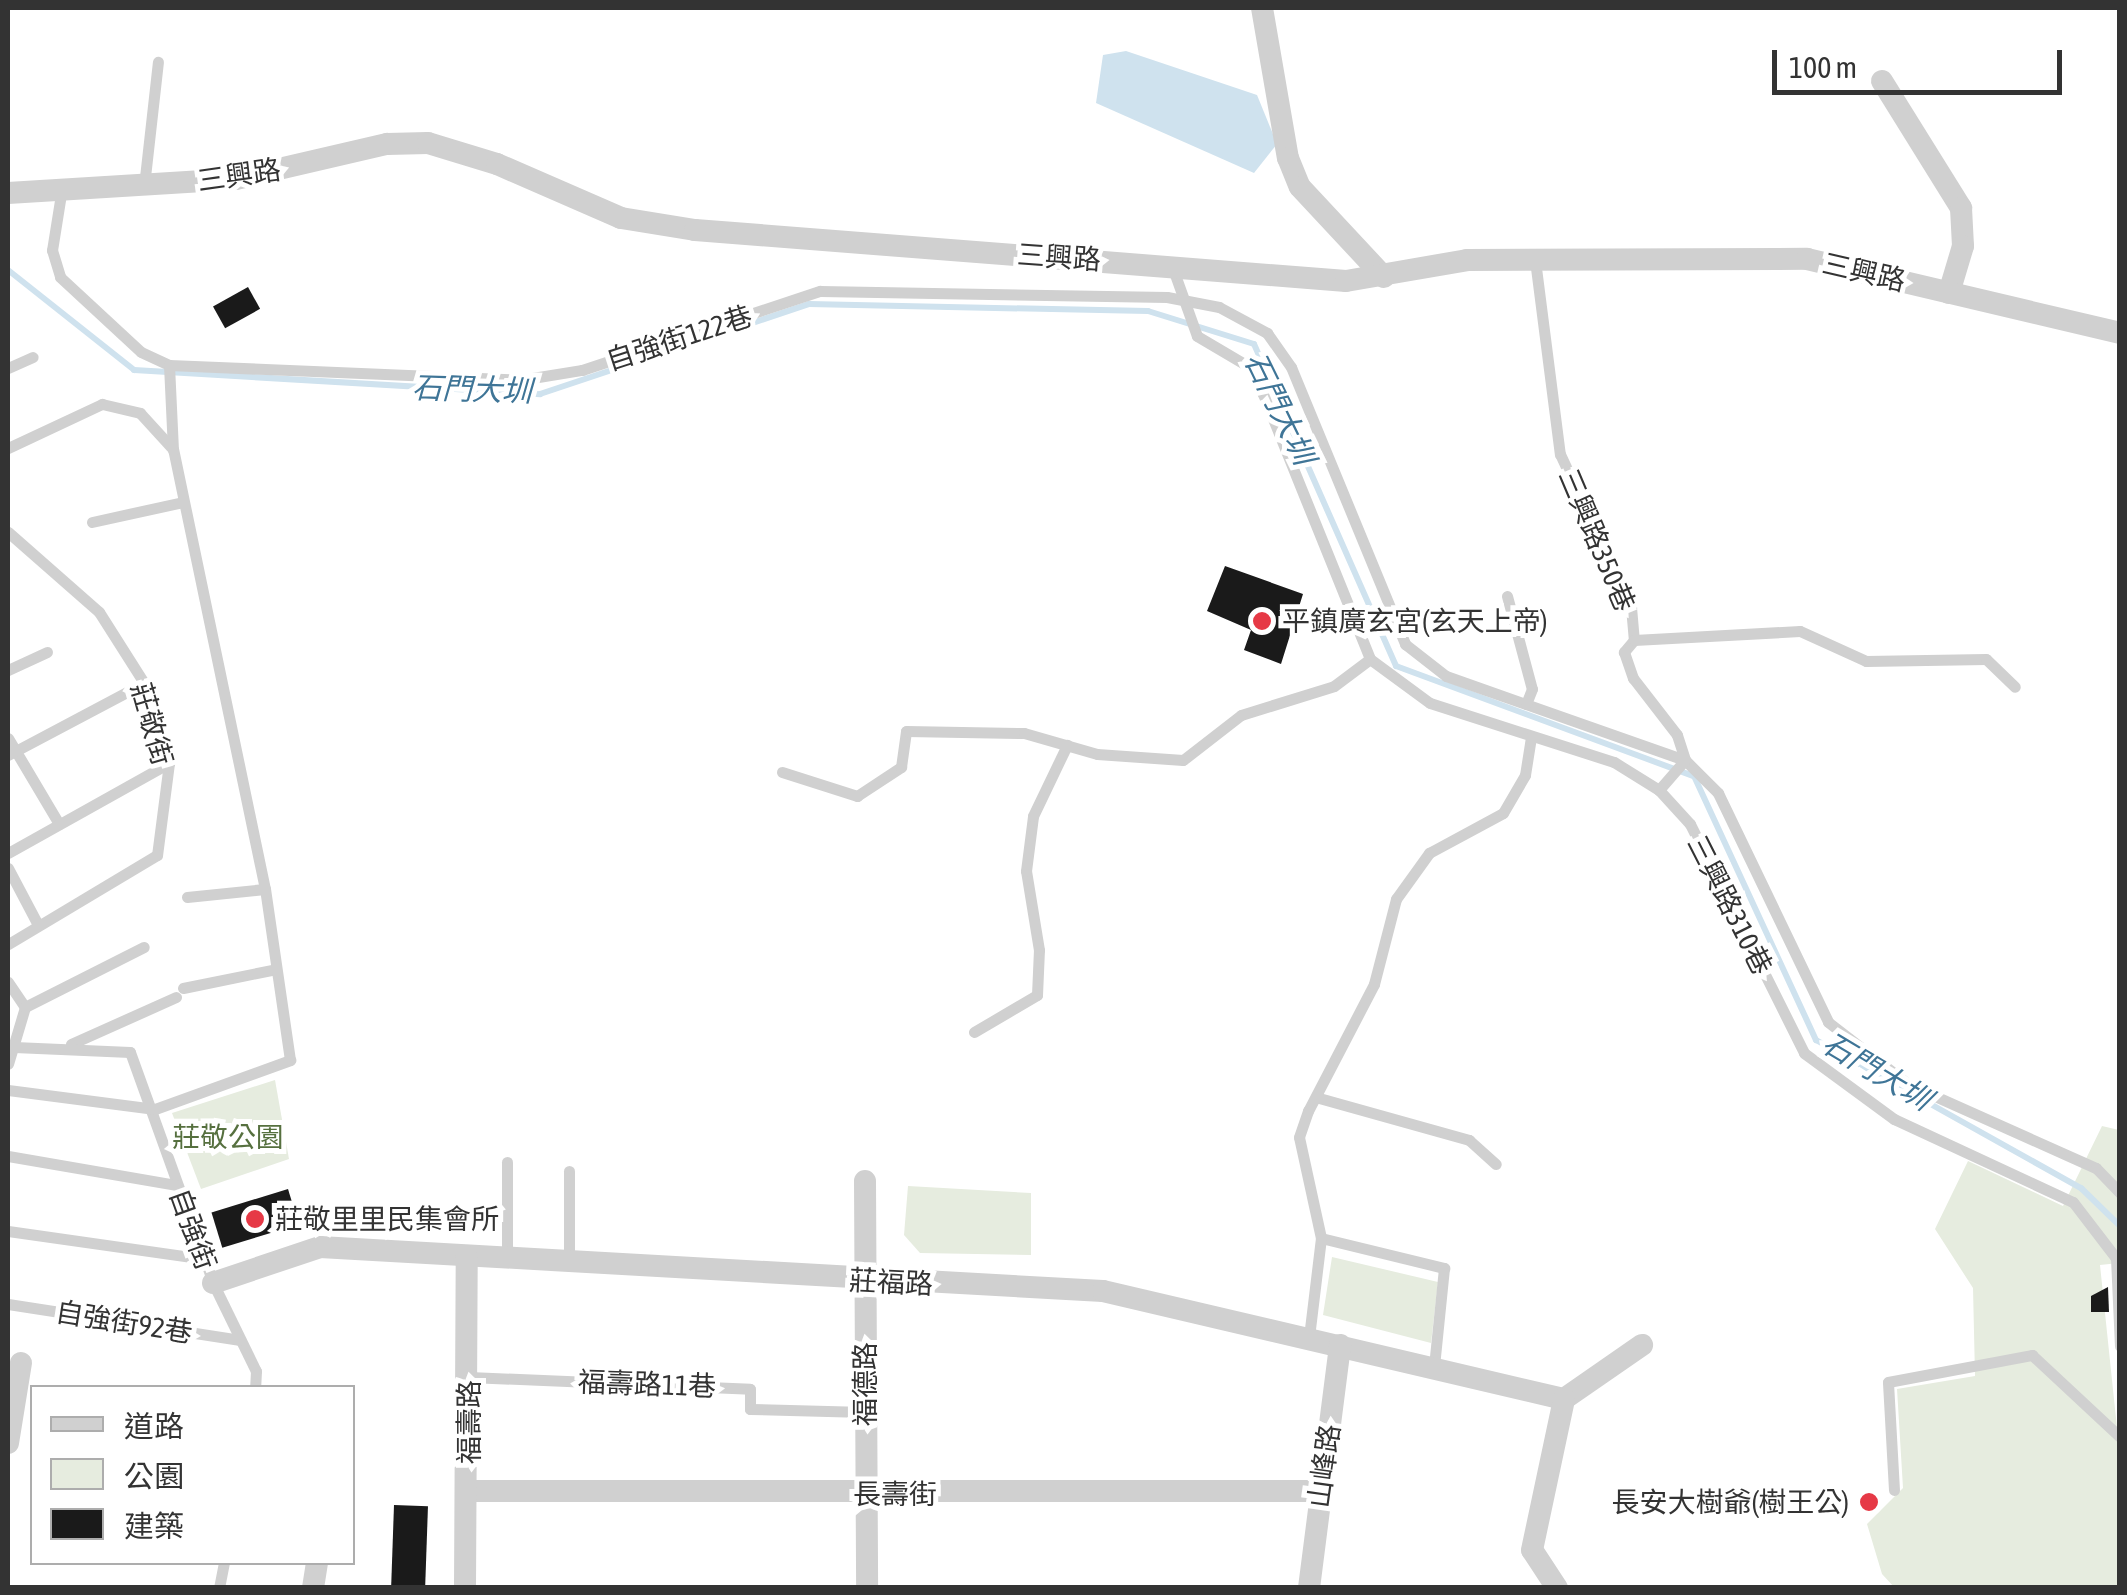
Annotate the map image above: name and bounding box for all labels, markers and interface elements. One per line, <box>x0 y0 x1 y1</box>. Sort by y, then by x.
scale bar <box>1777 30 2067 92</box>
text: 100 m <box>1789 50 1857 84</box>
street label: 三興路 <box>195 153 283 197</box>
street label: 三興路 <box>1016 237 1102 277</box>
street label: 三興路 <box>1819 246 1909 298</box>
street label: 自強街122巷 <box>602 299 756 377</box>
water label: 石門大圳 <box>1238 346 1322 470</box>
water label: 石門大圳 <box>411 369 533 409</box>
street label: 三興路350巷 <box>1552 464 1642 616</box>
place label: 平鎮廣玄宮(玄天上帝) <box>1282 604 1547 638</box>
marker: 平鎮廣玄宮(玄天上帝) <box>1251 610 1273 632</box>
street label: 莊敬街 <box>124 679 180 769</box>
street label: 三興路310巷 <box>1681 830 1779 980</box>
water label: 石門大圳 <box>1816 1025 1938 1117</box>
park label: 莊敬公園 <box>172 1120 284 1154</box>
street label: 自強街 <box>163 1184 223 1274</box>
place label: 莊敬里里民集會所 <box>275 1202 499 1236</box>
marker: 莊敬里里民集會所 <box>244 1208 266 1230</box>
street label: 莊福路 <box>848 1263 934 1301</box>
street label: 自強街92巷 <box>53 1295 195 1349</box>
street label: 福德路 <box>848 1342 882 1426</box>
street label: 福壽路11巷 <box>577 1365 717 1403</box>
street label: 福壽路 <box>452 1380 486 1464</box>
legend <box>30 1385 355 1565</box>
text: 道路 <box>124 1409 184 1443</box>
street label: 山峰路 <box>1302 1422 1346 1510</box>
text: 公園 <box>124 1459 184 1493</box>
street label: 長壽街 <box>853 1477 937 1511</box>
place label: 長安大樹爺(樹王公) <box>1612 1485 1849 1519</box>
marker: 長安大樹爺(樹王公) <box>1858 1491 1880 1513</box>
text: 建築 <box>124 1509 184 1543</box>

